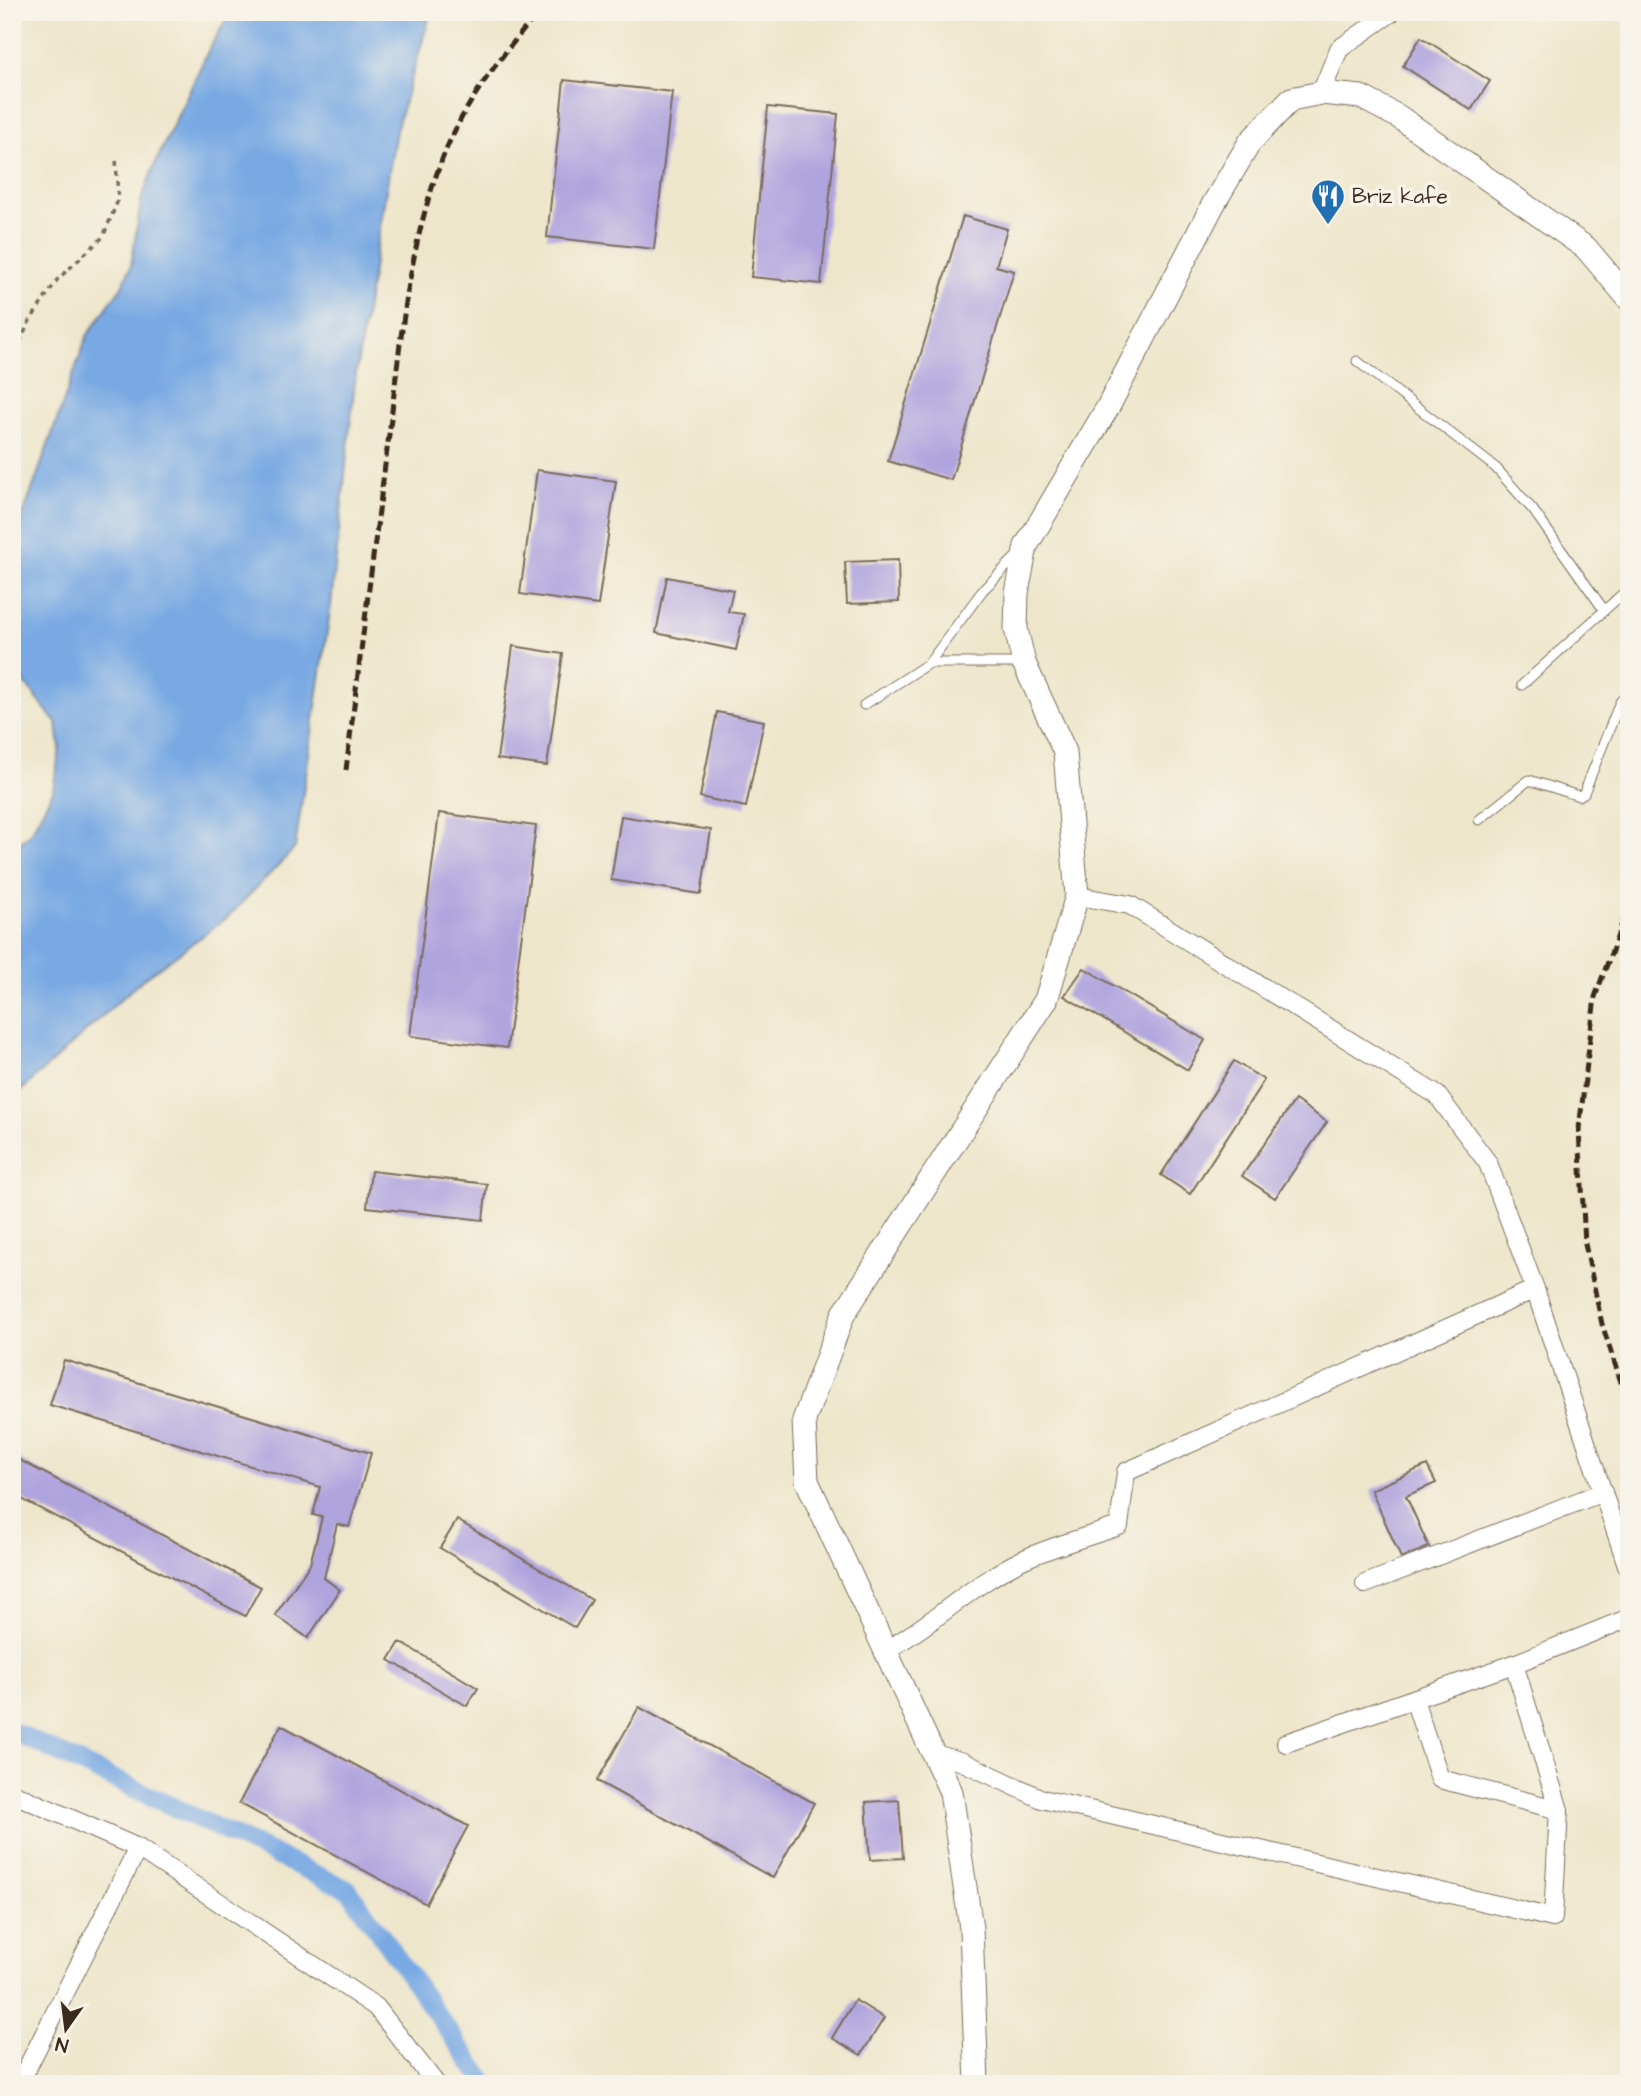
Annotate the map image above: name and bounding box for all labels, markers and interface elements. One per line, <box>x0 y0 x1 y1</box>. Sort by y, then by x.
restaurant icon: Briz kafe <box>1309 177 1347 226</box>
place label: Briz kafe <box>1352 182 1448 211</box>
north arrow <box>32 1994 102 2064</box>
text: N <box>53 2029 71 2059</box>

